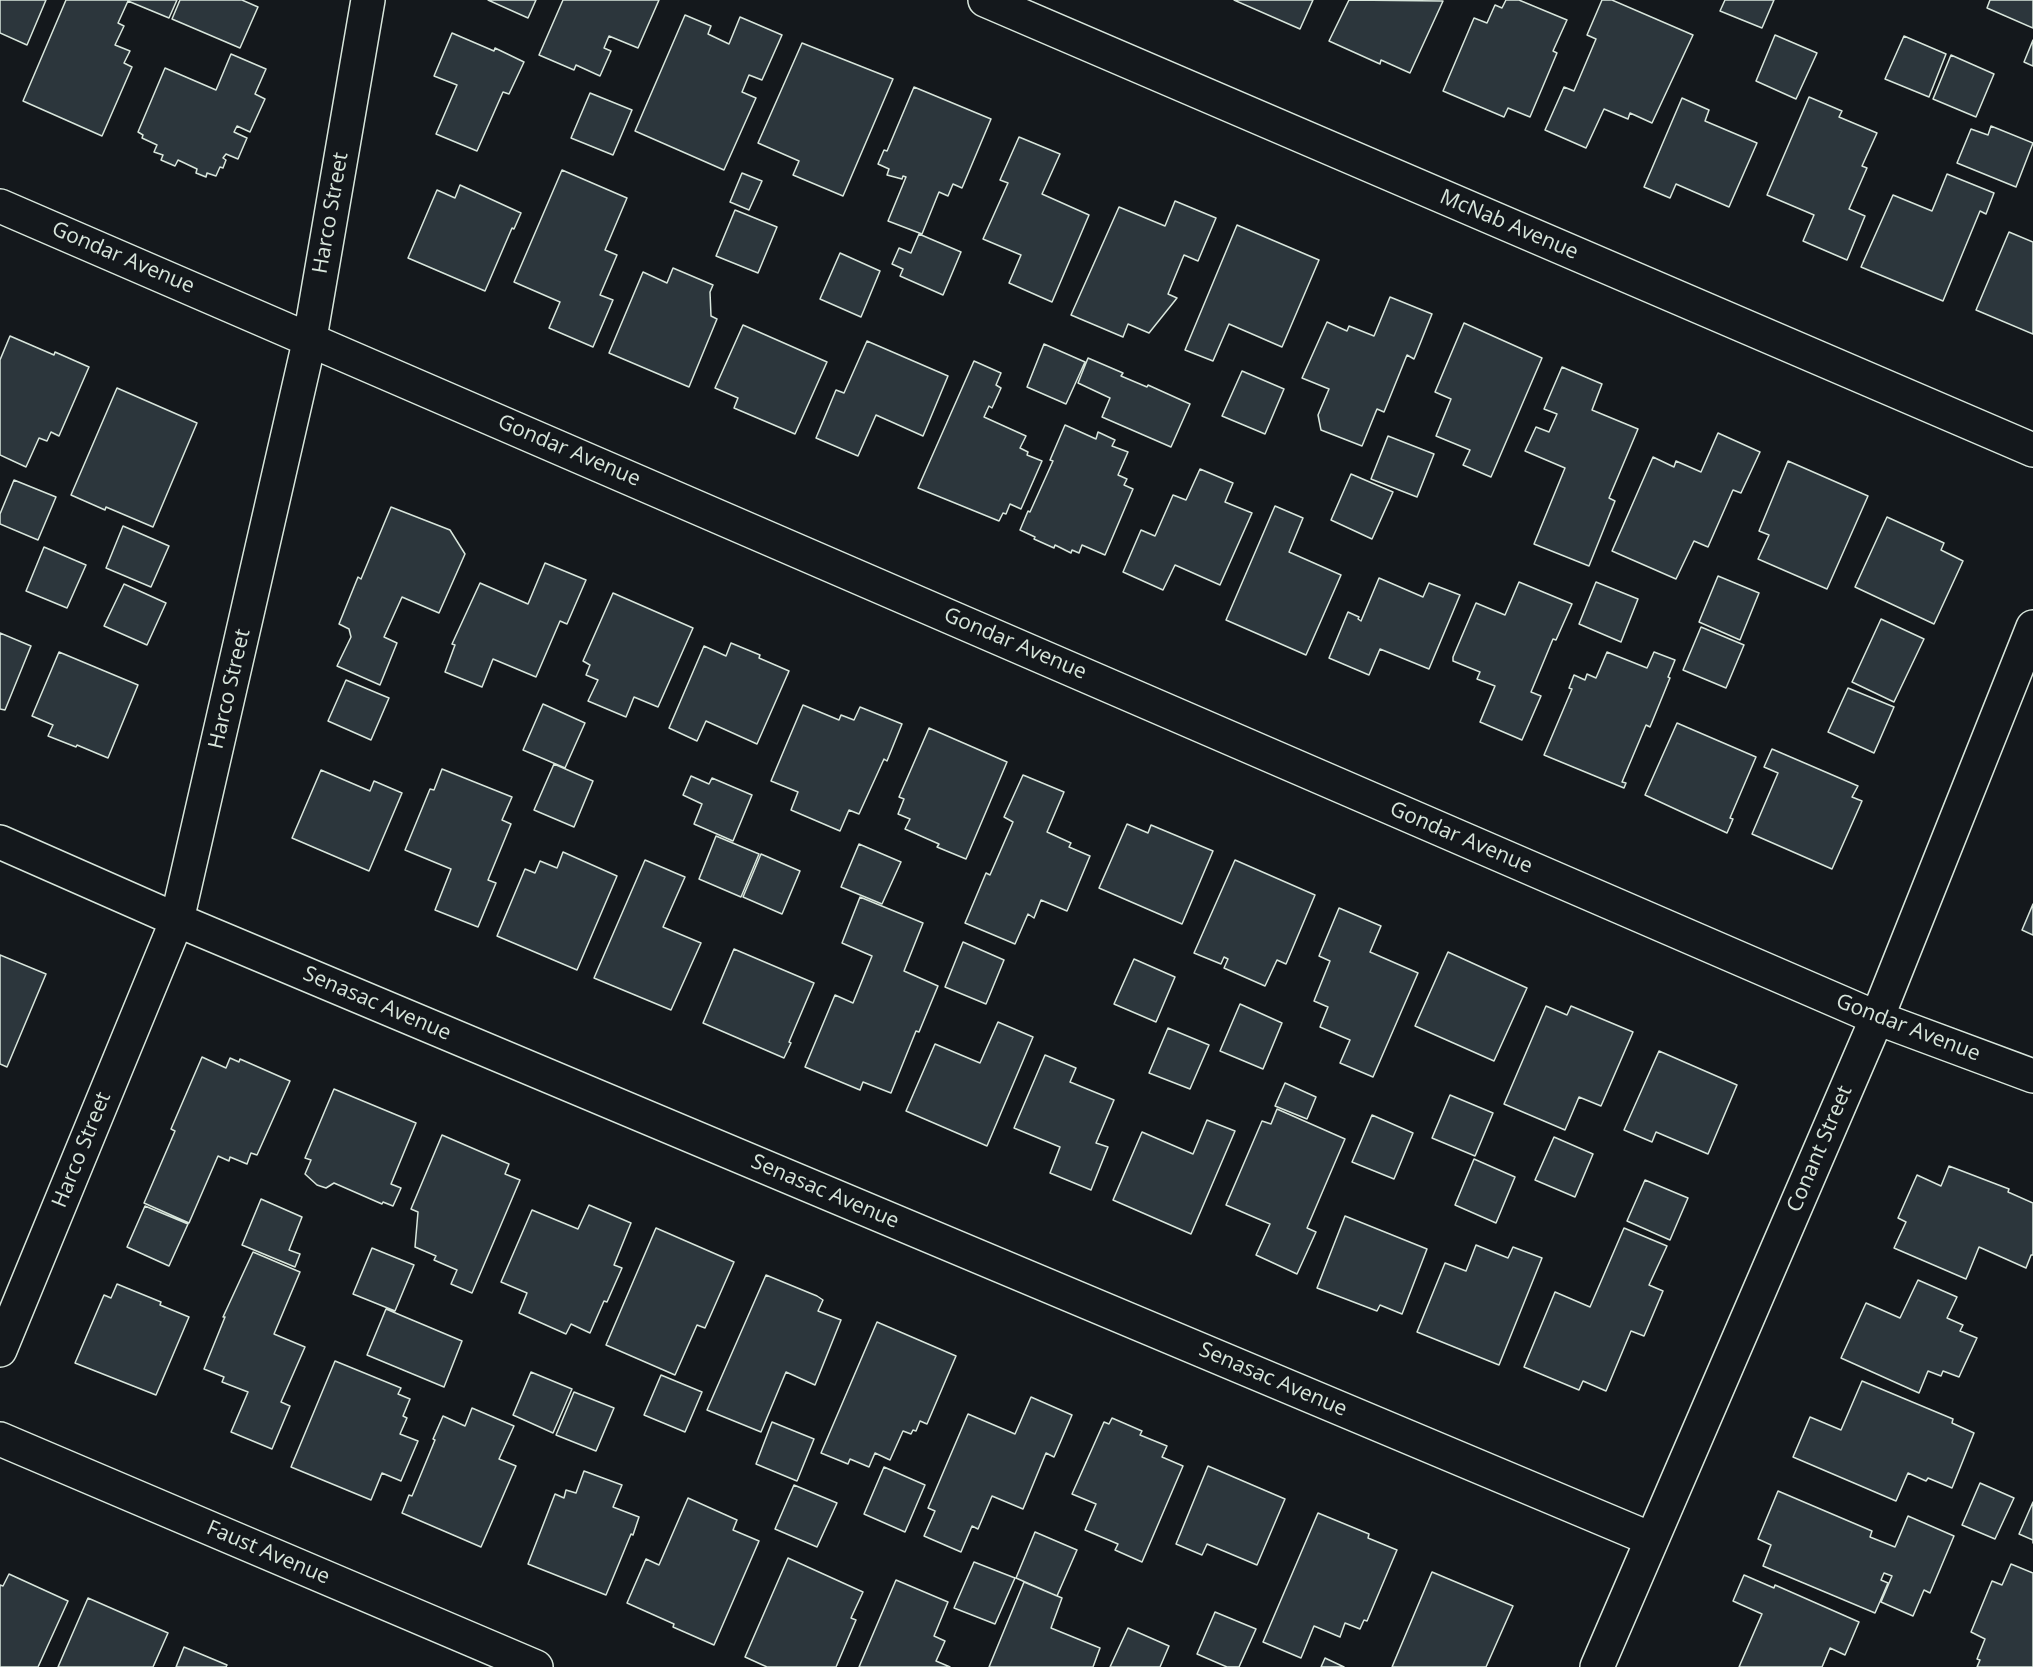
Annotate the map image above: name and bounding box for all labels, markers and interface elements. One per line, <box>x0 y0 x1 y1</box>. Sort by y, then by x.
street label: Harco Street <box>308 150 354 276</box>
street label: McNab Avenue <box>1436 185 1582 265</box>
street label: Gondar Avenue <box>48 217 198 299</box>
street label: Gondar Avenue <box>494 410 644 492</box>
street label: Gondar Avenue <box>940 603 1090 685</box>
street label: Harco Street <box>204 626 256 752</box>
street label: Gondar Avenue <box>1386 797 1536 879</box>
street label: Senasac Avenue <box>299 962 455 1046</box>
street label: Gondar Avenue <box>1832 989 1984 1067</box>
street label: Conant Street <box>1782 1082 1858 1216</box>
street label: Harco Street <box>47 1088 117 1212</box>
street label: Senasac Avenue <box>747 1150 903 1234</box>
street label: Senasac Avenue <box>1195 1338 1351 1422</box>
street label: Faust Avenue <box>203 1516 333 1590</box>

